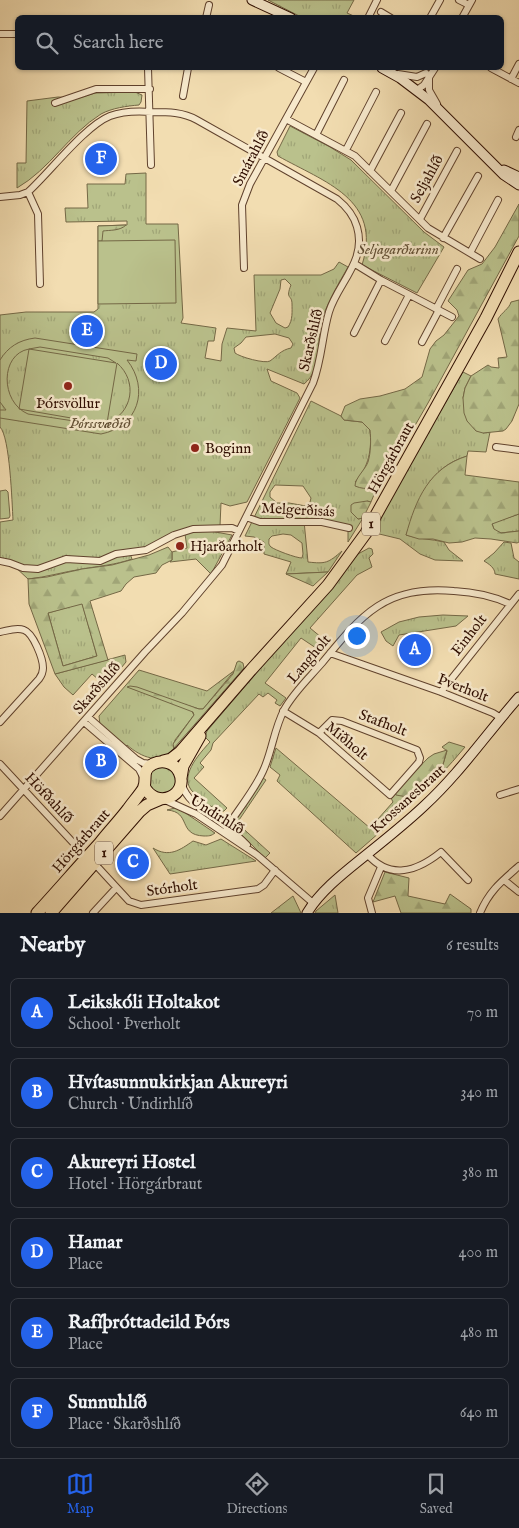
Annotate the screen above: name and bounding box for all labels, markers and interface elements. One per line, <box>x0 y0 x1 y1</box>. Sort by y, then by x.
search box <box>15 15 504 70</box>
icon: search <box>33 29 61 57</box>
text: Search here <box>73 31 164 55</box>
street label: Smárahlíð <box>228 127 274 189</box>
pin: F <box>85 140 117 178</box>
street label: Seljahlíð <box>406 152 448 206</box>
park label: Seljagarðurinn <box>357 240 439 260</box>
street label: Skarðshlíð <box>295 307 327 373</box>
pin: E <box>71 312 103 350</box>
pin: D <box>145 345 177 383</box>
marker: Þórsvöllur <box>62 380 74 392</box>
place label: Þórsvöllur <box>36 394 100 413</box>
park label: Þórssvæðið <box>69 414 132 433</box>
street label: Hörgárbraut <box>363 419 419 497</box>
place label: Boginn <box>205 439 251 458</box>
marker: Boginn <box>189 442 201 454</box>
street label: Melgerðisás <box>261 499 335 521</box>
road number: 1 <box>362 512 380 536</box>
place label: Hjarðarholt <box>190 537 263 556</box>
marker: Hjarðarholt <box>174 540 186 552</box>
street label: Einholt <box>447 610 491 660</box>
your location <box>344 623 370 649</box>
street label: Langholt <box>283 630 335 688</box>
pin: A <box>399 631 431 669</box>
street label: Skarðshlíð <box>69 658 125 718</box>
street label: Þverholt <box>435 670 491 706</box>
street label: Stafholt <box>356 705 410 741</box>
street label: Miðholt <box>322 718 372 764</box>
pin: B <box>85 743 117 781</box>
street label: Krossanesbraut <box>367 760 449 838</box>
street label: Höfðahlíð <box>21 768 77 828</box>
street label: Undirhlíð <box>186 791 248 839</box>
street label: Hörgárbraut <box>48 805 114 877</box>
road number: 1 <box>95 841 113 864</box>
pin: C <box>117 844 149 882</box>
street label: Stórholt <box>145 875 199 901</box>
text: Nearby <box>20 932 85 959</box>
text: 6 results <box>446 936 499 956</box>
text: Leikskóli Holtakot <box>68 991 220 1015</box>
text: A <box>32 1003 42 1023</box>
text: 70 m <box>467 1003 498 1023</box>
text: School · Þverholt <box>68 1015 180 1035</box>
text: Hvítasunnukirkjan Akureyri <box>68 1071 288 1095</box>
text: B <box>32 1083 42 1103</box>
text: 340 m <box>460 1083 498 1103</box>
text: Church · Undirhlíð <box>68 1095 193 1115</box>
text: Akureyri Hostel <box>68 1151 196 1175</box>
text: C <box>31 1163 43 1183</box>
text: 380 m <box>462 1163 498 1183</box>
text: Hotel · Hörgárbraut <box>68 1175 202 1195</box>
text: Hamar <box>68 1231 122 1255</box>
text: D <box>31 1243 43 1263</box>
text: 400 m <box>459 1243 498 1263</box>
text: Place <box>68 1255 103 1275</box>
text: Rafíþróttadeild Þórs <box>68 1311 230 1335</box>
text: E <box>31 1323 43 1343</box>
text: 480 m <box>460 1323 498 1343</box>
text: Place <box>68 1335 103 1355</box>
text: Sunnuhlíð <box>68 1391 147 1415</box>
text: F <box>32 1403 42 1423</box>
text: 640 m <box>460 1403 498 1423</box>
text: Place · Skarðshlíð <box>68 1415 181 1435</box>
tab: Map <box>66 1470 94 1518</box>
tab: Directions <box>226 1470 287 1518</box>
tab: Saved <box>420 1470 453 1518</box>

